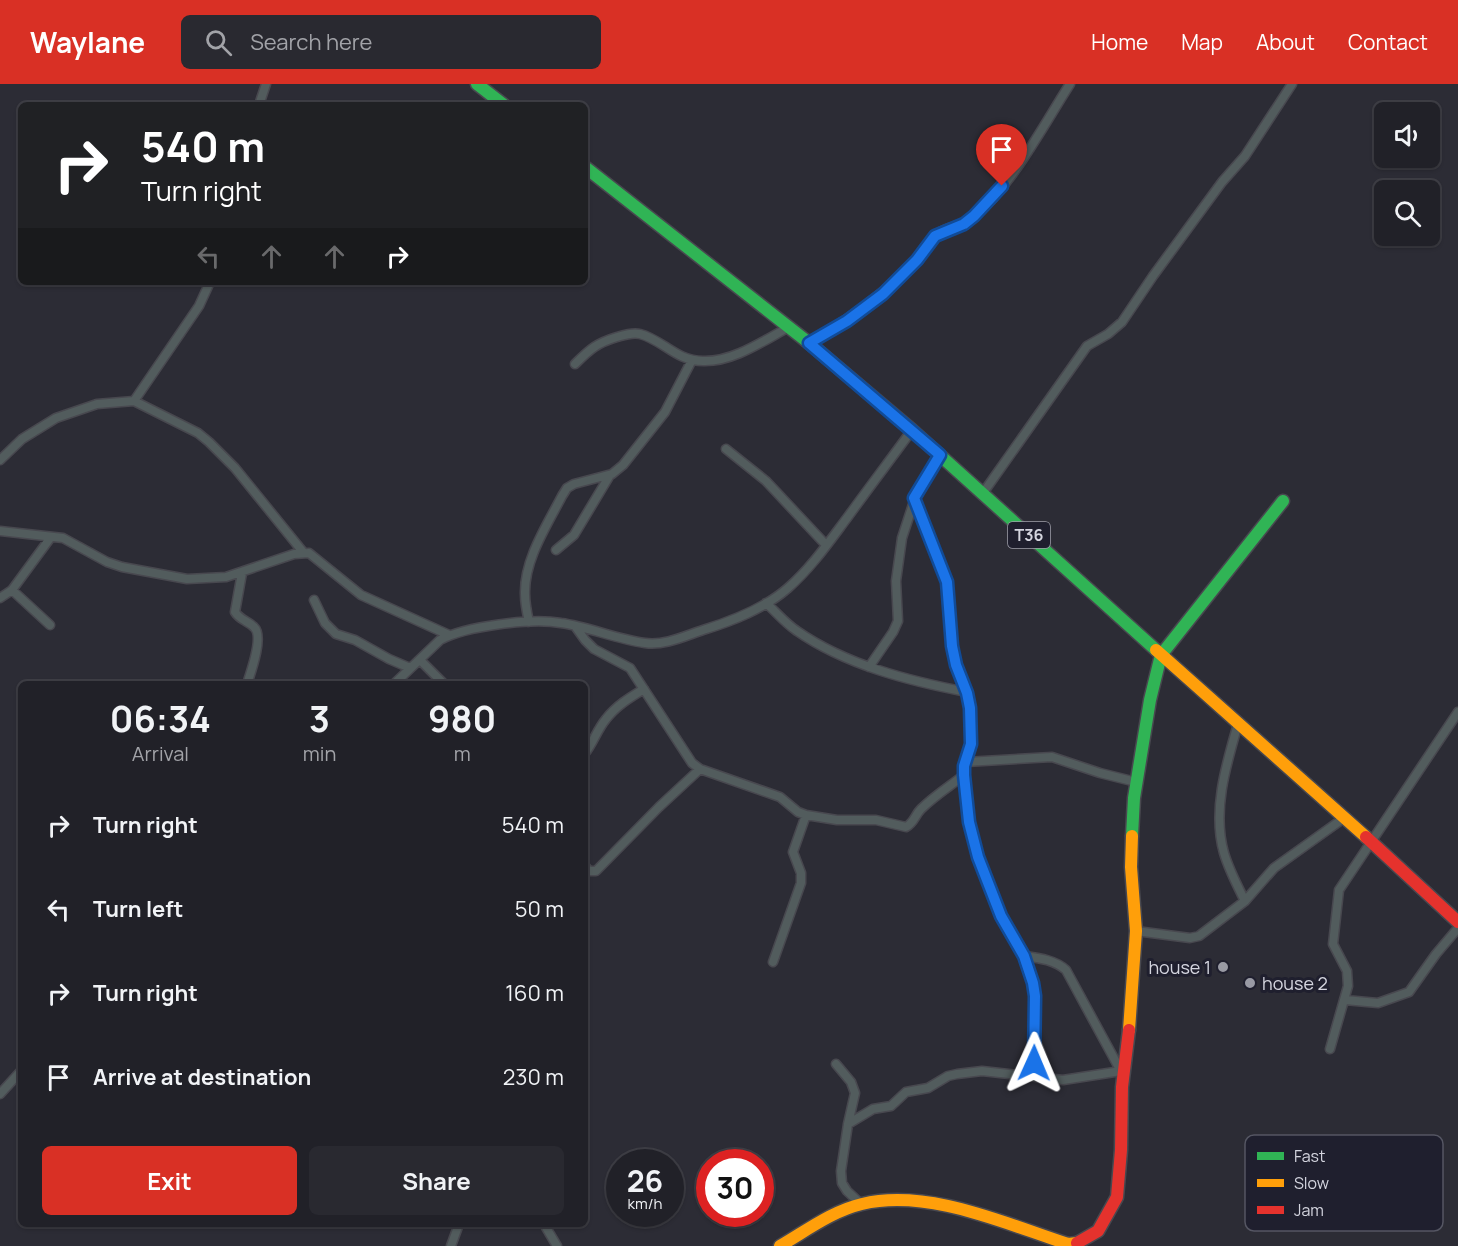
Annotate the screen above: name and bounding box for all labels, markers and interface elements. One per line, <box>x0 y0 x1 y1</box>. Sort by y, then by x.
search box <box>181 15 601 69</box>
text: Waylane <box>30 23 145 61</box>
icon: search <box>202 26 235 59</box>
text: Search here <box>250 27 372 57</box>
text: Home <box>1091 28 1148 56</box>
text: Map <box>1181 28 1223 56</box>
text: About <box>1256 28 1315 56</box>
text: Contact <box>1348 28 1428 56</box>
map controls <box>1374 102 1440 246</box>
button: sound <box>1374 102 1440 168</box>
text: 540 m <box>141 117 265 175</box>
pin <box>976 124 1027 186</box>
icon: right <box>42 126 120 204</box>
icon: arrive <box>985 133 1018 166</box>
text: Turn right <box>141 172 262 209</box>
button: search <box>1374 180 1440 246</box>
icon: left <box>192 240 225 273</box>
icon: ahead <box>255 240 288 273</box>
icon: ahead <box>318 240 351 273</box>
icon: right <box>381 240 414 273</box>
road number: T36 <box>1008 522 1050 548</box>
text: 06:34 <box>110 694 211 743</box>
text: 3 <box>309 694 330 743</box>
text: 980 <box>428 694 496 743</box>
text: Arrival <box>132 740 189 767</box>
text: min <box>303 740 336 767</box>
text: m <box>454 740 471 767</box>
icon: right <box>42 809 75 842</box>
text: Turn right <box>93 810 198 840</box>
text: 540 m <box>502 810 564 840</box>
icon: left <box>42 893 75 926</box>
text: Turn left <box>93 894 183 924</box>
text: 50 m <box>515 894 564 924</box>
place label: house 1 <box>1148 955 1211 979</box>
marker: house 1 <box>1216 960 1230 974</box>
place label: house 2 <box>1262 971 1328 995</box>
marker: house 2 <box>1243 976 1257 990</box>
icon: right <box>42 977 75 1010</box>
text: Turn right <box>93 978 198 1008</box>
text: 160 m <box>505 978 564 1008</box>
position arrow <box>1002 1031 1066 1095</box>
icon: arrive <box>42 1061 75 1094</box>
text: Arrive at destination <box>93 1062 311 1092</box>
text: 230 m <box>503 1062 564 1092</box>
legend <box>1245 1135 1443 1231</box>
text: Fast <box>1294 1145 1325 1167</box>
button: Exit <box>42 1146 297 1215</box>
button: Share <box>309 1146 564 1215</box>
speed limit sign: 30 <box>696 1149 774 1227</box>
text: 26 <box>627 1160 663 1201</box>
text: Slow <box>1294 1172 1329 1194</box>
text: km/h <box>628 1193 662 1214</box>
text: Jam <box>1294 1199 1324 1221</box>

